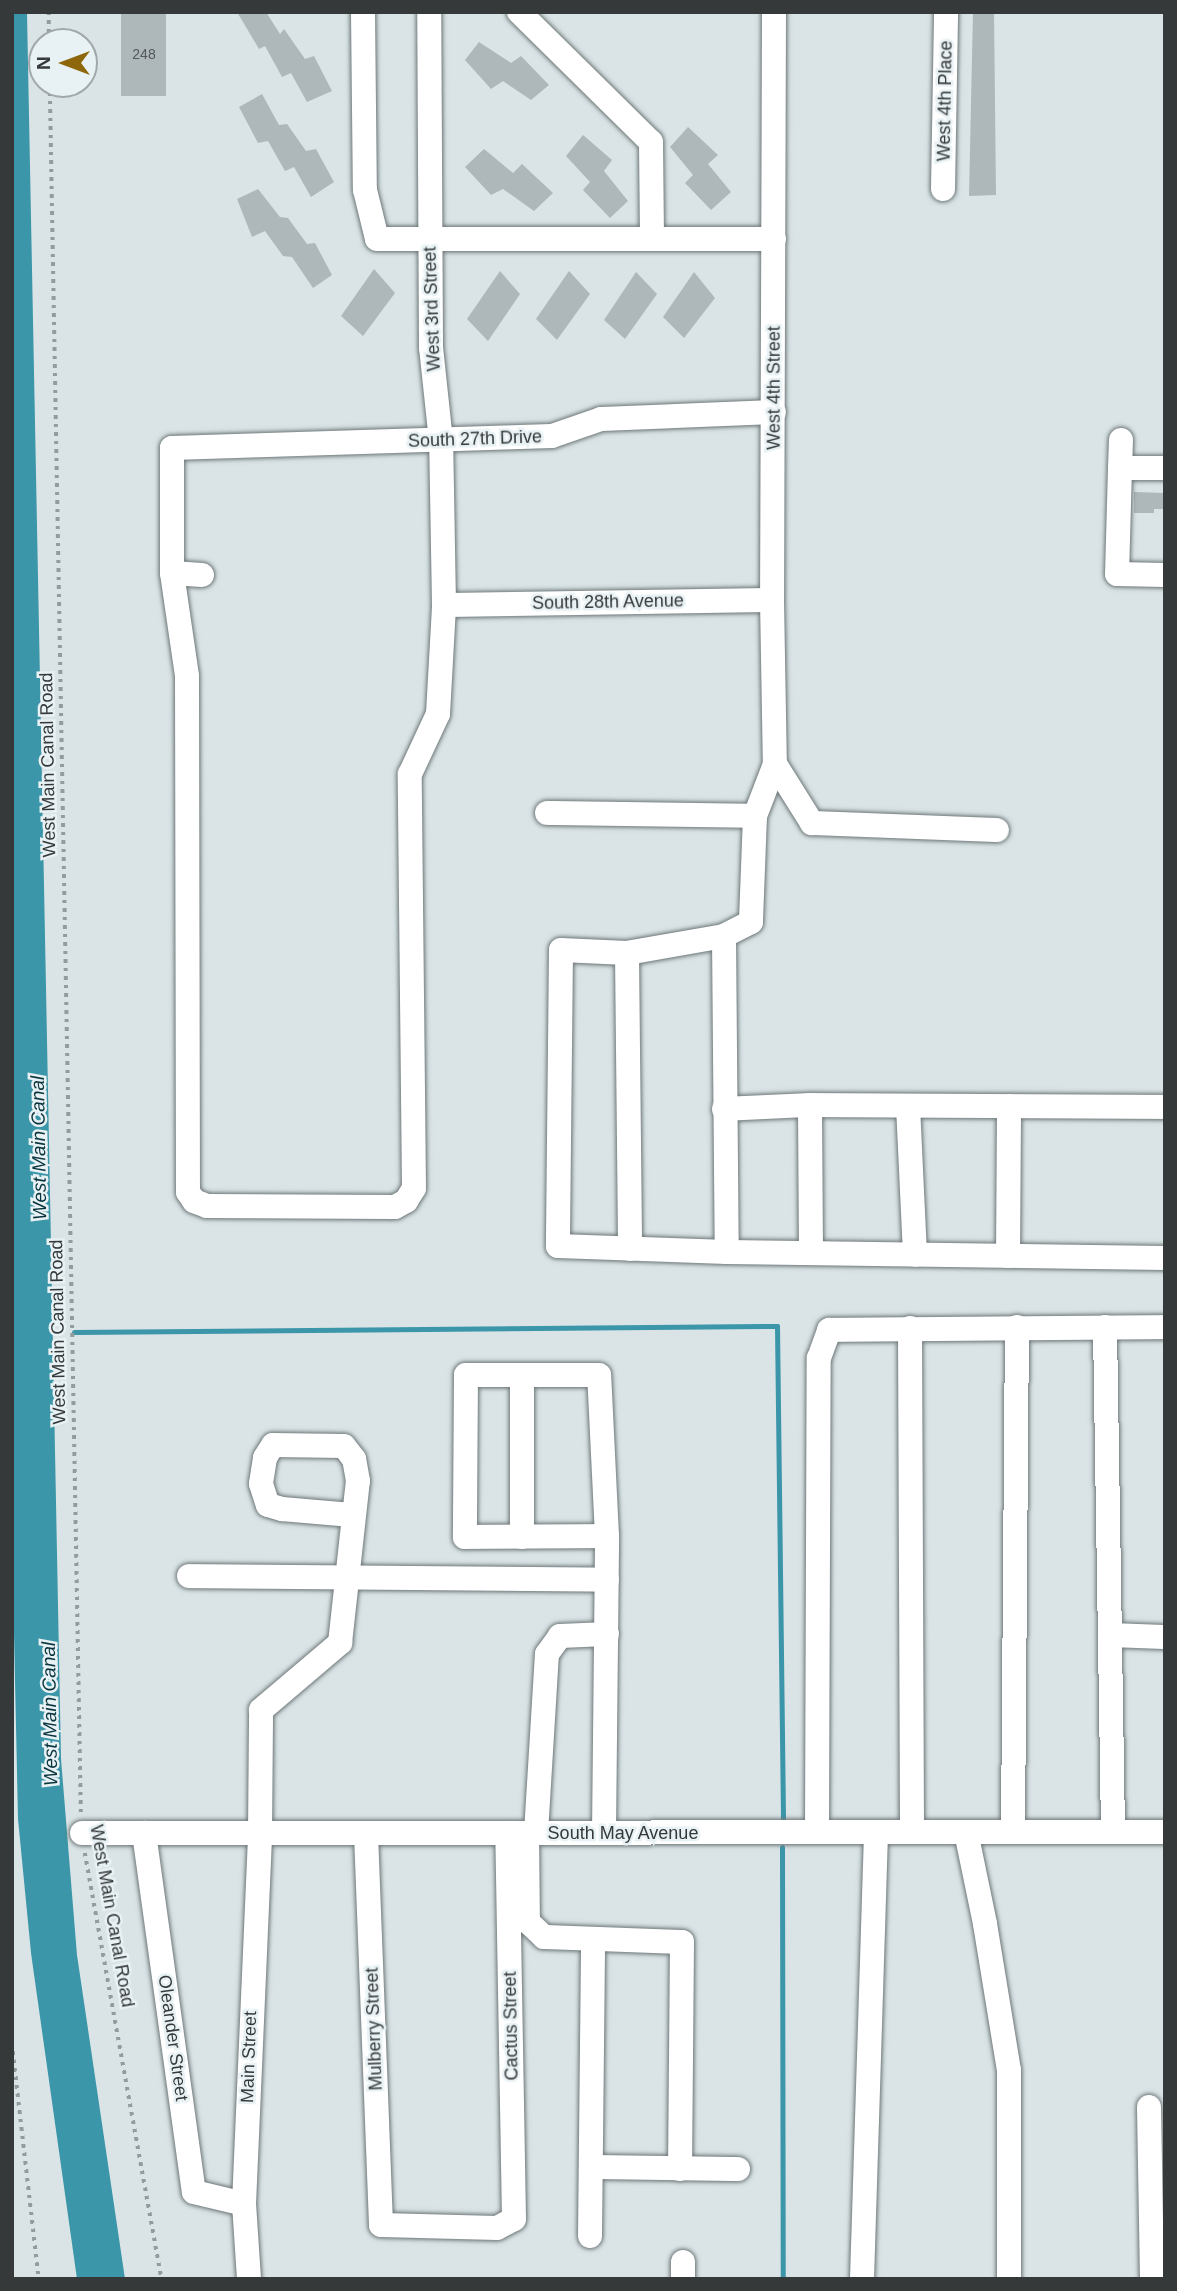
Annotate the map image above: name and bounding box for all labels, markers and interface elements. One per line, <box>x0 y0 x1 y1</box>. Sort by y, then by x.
north arrow <box>28 28 98 98</box>
street label: West 4th Place <box>933 40 957 162</box>
house number: 248 <box>132 46 156 62</box>
text: N <box>33 56 54 70</box>
street label: West 3rd Street <box>419 246 445 372</box>
street label: West 4th Street <box>763 326 785 450</box>
street label: South 27th Drive <box>408 426 542 452</box>
street label: South 28th Avenue <box>531 590 685 614</box>
street label: West Main Canal Road <box>36 672 60 858</box>
water label: West Main Canal <box>26 1076 52 1220</box>
street label: West Main Canal Road <box>46 1239 70 1425</box>
water label: West Main Canal <box>37 1642 63 1786</box>
street label: South May Avenue <box>547 1822 699 1844</box>
street label: West Main Canal Road <box>85 1823 139 2009</box>
street label: Mulberry Street <box>361 1967 387 2091</box>
street label: Cactus Street <box>499 1971 523 2081</box>
street label: Oleander Street <box>153 1974 193 2102</box>
street label: Main Street <box>237 2011 261 2103</box>

